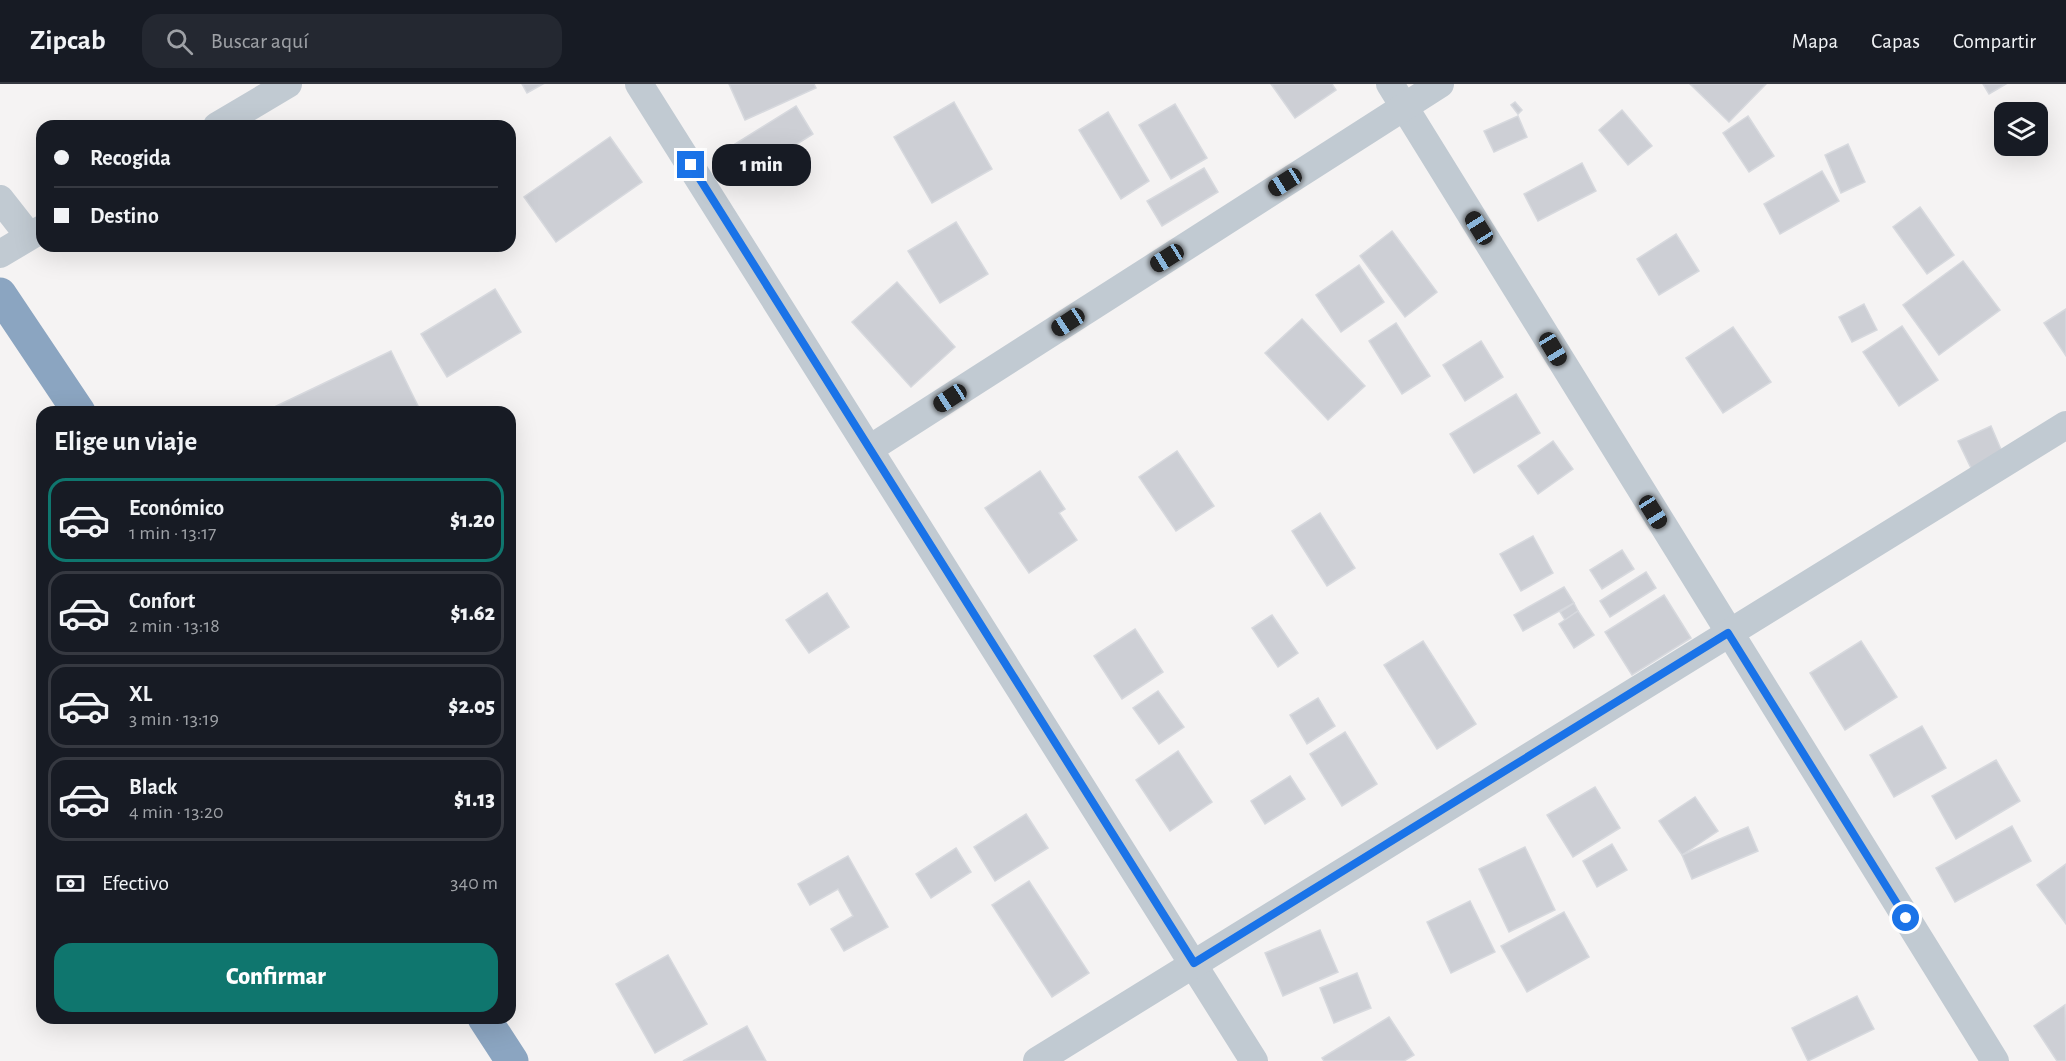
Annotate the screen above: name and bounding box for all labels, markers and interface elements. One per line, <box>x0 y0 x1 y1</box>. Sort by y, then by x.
search box <box>142 14 562 68</box>
icon: search <box>163 25 196 58</box>
text: Zipcab <box>30 27 106 55</box>
text: Buscar aquí <box>211 30 309 52</box>
text: Mapa <box>1792 31 1838 52</box>
text: Capas <box>1871 31 1920 52</box>
text: Compartir <box>1953 31 2036 52</box>
map controls <box>1994 102 2048 156</box>
button: layers <box>1994 102 2048 156</box>
callout: 1 min <box>712 144 811 186</box>
text: Recogida <box>90 147 171 169</box>
route end <box>677 151 704 178</box>
text: 1 min <box>740 155 783 175</box>
car <box>1265 165 1305 199</box>
text: Destino <box>90 205 159 227</box>
car <box>1462 208 1496 248</box>
car <box>1147 241 1187 275</box>
car <box>1048 305 1088 339</box>
car <box>1536 329 1570 369</box>
car <box>930 381 970 415</box>
text: Elige un viaje <box>54 428 197 455</box>
car <box>1636 492 1670 532</box>
icon: car <box>57 493 111 547</box>
text: Económico <box>129 497 224 519</box>
text: $1.20 <box>450 509 495 531</box>
text: 1 min · 13:17 <box>129 523 216 543</box>
icon: car <box>57 586 111 640</box>
text: Confort <box>129 590 195 612</box>
text: $1.62 <box>451 602 495 624</box>
text: 2 min · 13:18 <box>129 616 220 636</box>
icon: car <box>57 679 111 733</box>
text: XL <box>129 683 152 705</box>
text: $2.05 <box>448 695 495 717</box>
text: 3 min · 13:19 <box>129 709 219 729</box>
icon: car <box>57 772 111 826</box>
text: Black <box>129 776 177 798</box>
text: $1.13 <box>454 788 495 810</box>
text: 4 min · 13:20 <box>129 802 224 822</box>
icon: cash <box>54 867 87 900</box>
text: Efectivo <box>102 872 169 894</box>
text: 340 m <box>450 873 498 893</box>
route start <box>1892 904 1919 931</box>
button: Confirmar <box>54 943 498 1012</box>

